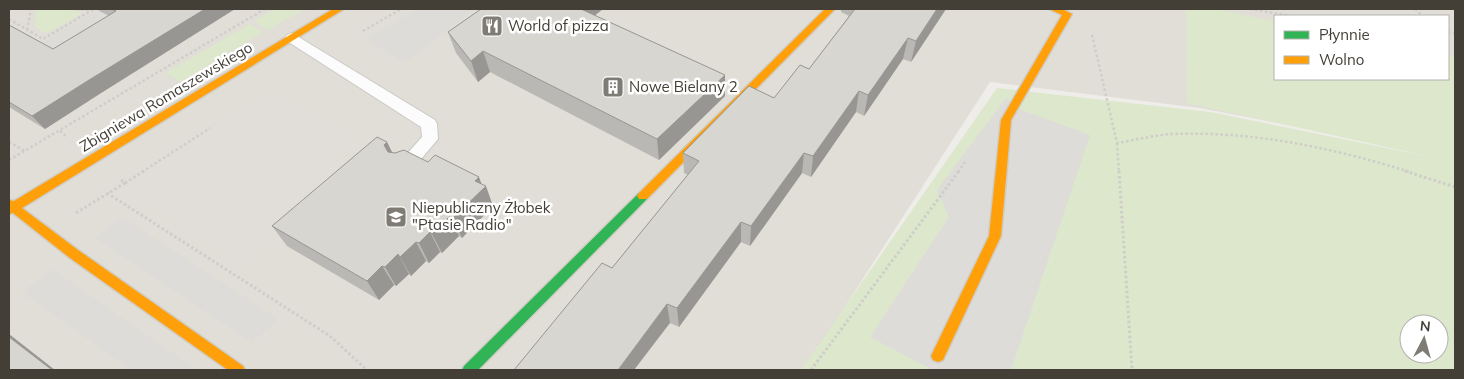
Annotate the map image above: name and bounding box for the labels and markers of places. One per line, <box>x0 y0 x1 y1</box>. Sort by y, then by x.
restaurant icon: World of pizza <box>480 14 504 38</box>
place label: World of pizza <box>508 16 609 35</box>
building icon: Nowe Bielany 2 <box>601 75 625 99</box>
place label: Nowe Bielany 2 <box>629 77 738 96</box>
place label: Niepubliczny Żłobek "Ptasie Radio" <box>412 198 551 234</box>
school or university icon: Niepubliczny Żłobek "Ptasie Radio" <box>384 205 408 229</box>

